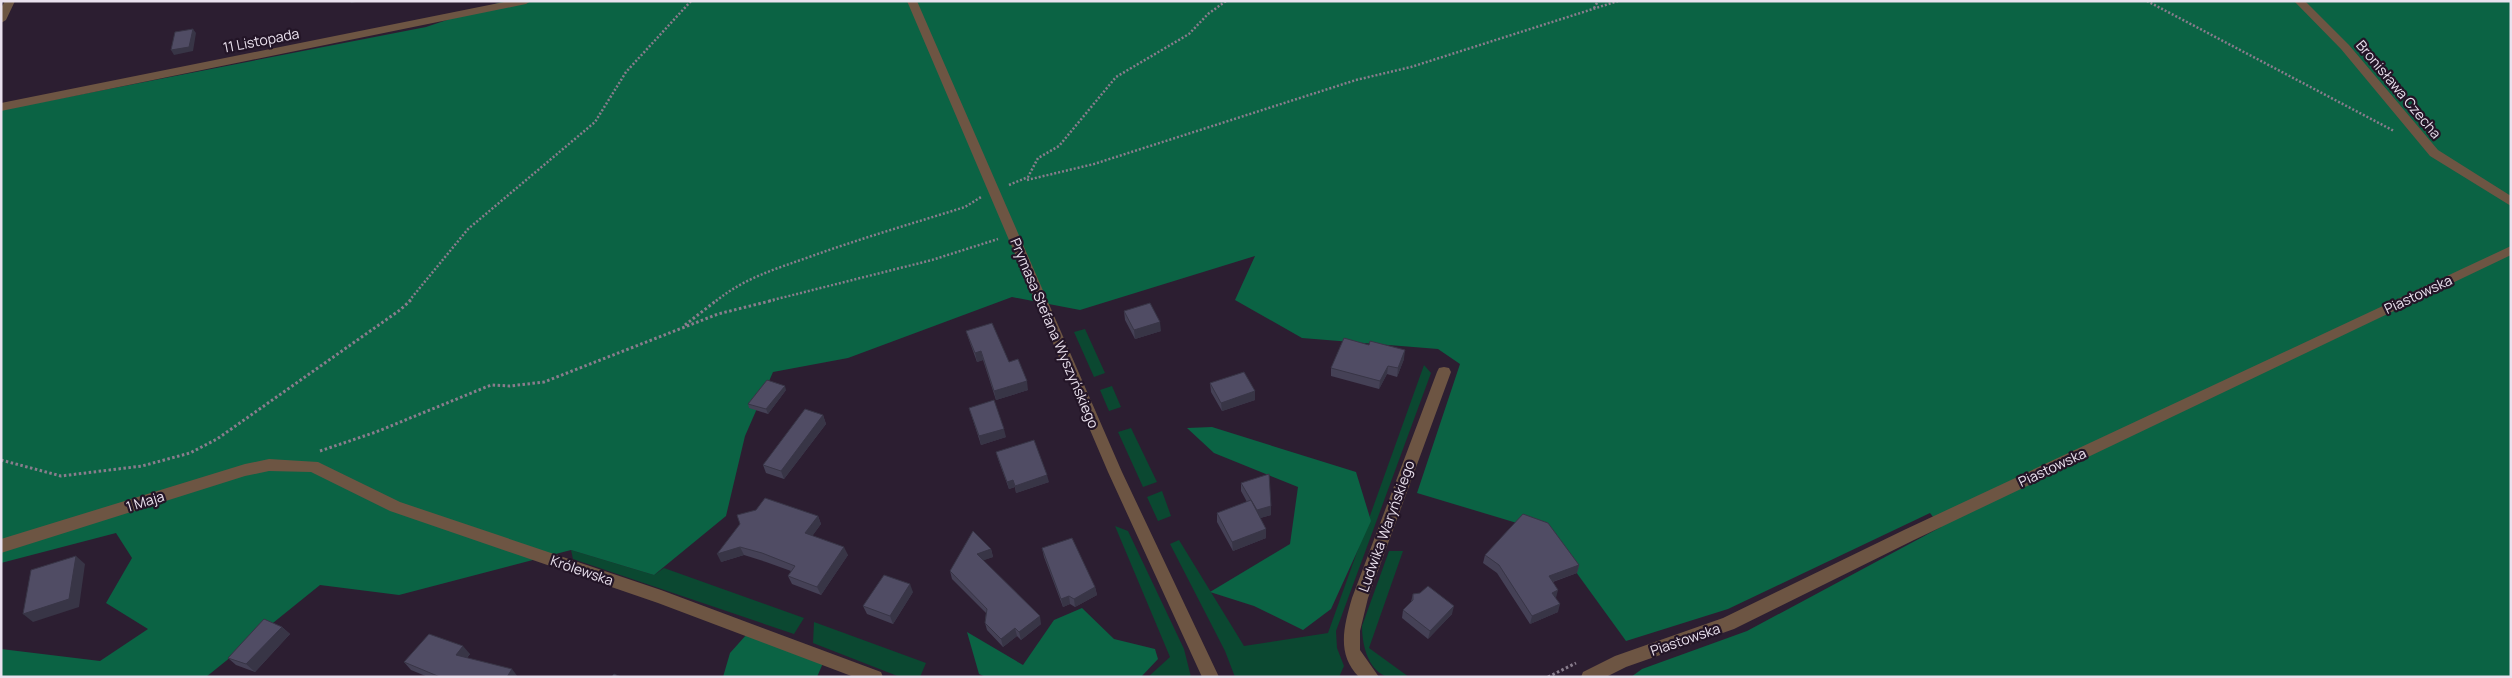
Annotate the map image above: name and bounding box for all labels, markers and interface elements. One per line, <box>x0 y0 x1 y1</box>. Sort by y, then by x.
street label: 11 Listopada <box>221 23 301 57</box>
street label: Bronisława Czecha <box>2352 36 2446 142</box>
street label: Prymasa Stefana Wyszyńskiego <box>1006 235 1104 431</box>
street label: Piastowska <box>2381 270 2455 318</box>
street label: Piastowska <box>2015 443 2089 491</box>
street label: Ludwika Waryńskiego <box>1353 458 1419 594</box>
street label: 1 Maja <box>124 486 166 516</box>
street label: Królewska <box>548 550 616 590</box>
street label: Piastowska <box>1648 618 1722 660</box>

